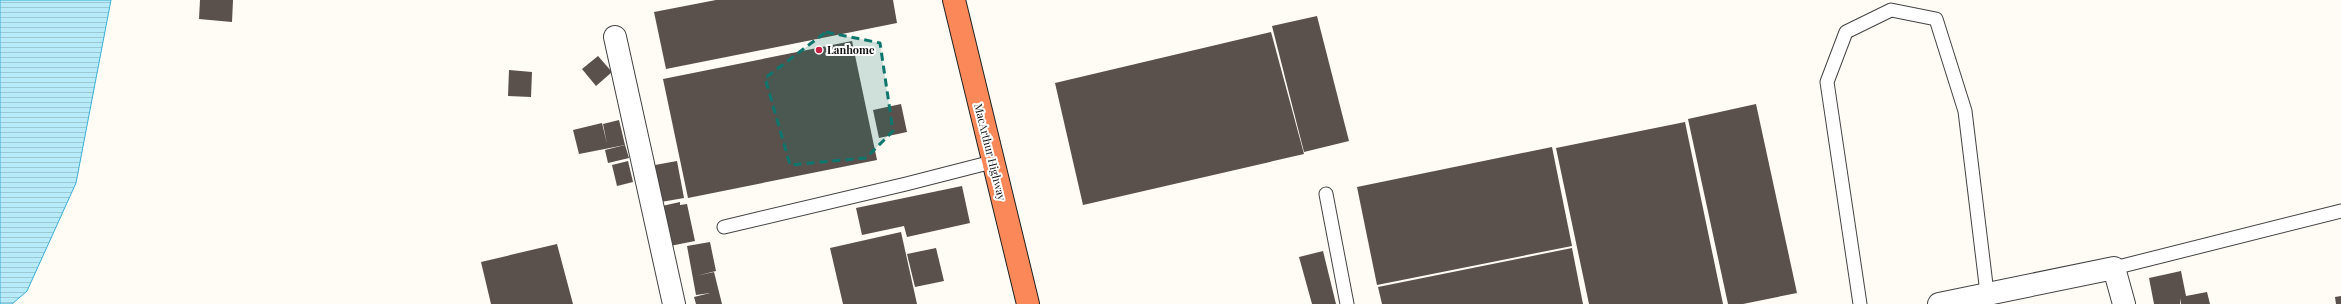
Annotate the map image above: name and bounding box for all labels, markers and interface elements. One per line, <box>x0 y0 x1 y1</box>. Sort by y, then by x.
place label: Lanhome <box>827 42 875 57</box>
marker: Lanhome <box>814 45 824 55</box>
street label: MacArthur Highway <box>971 102 1010 202</box>

